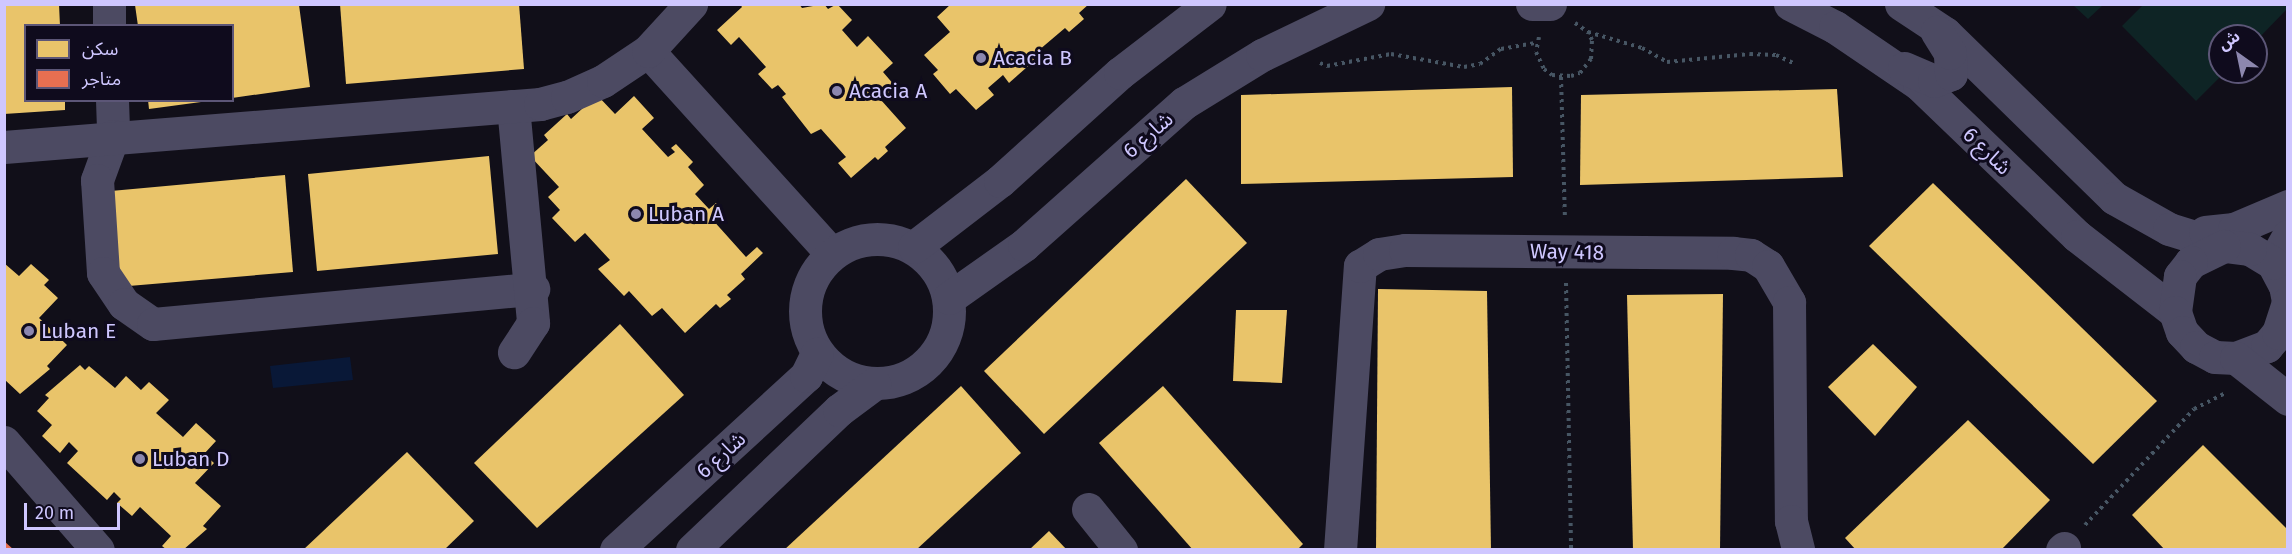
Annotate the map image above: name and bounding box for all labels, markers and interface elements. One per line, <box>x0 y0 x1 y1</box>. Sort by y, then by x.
legend <box>24 24 234 102</box>
north arrow <box>2208 24 2268 84</box>
text: ش <box>2215 26 2243 54</box>
text: سكن <box>82 38 118 60</box>
place label: Acacia B <box>993 45 1072 71</box>
marker: Acacia B <box>974 51 988 65</box>
text: متاجر <box>82 68 121 90</box>
place label: Acacia A <box>849 78 927 104</box>
marker: Acacia A <box>830 84 844 98</box>
street label: شارع 6 <box>1118 107 1178 163</box>
street label: شارع 6 <box>1957 122 2017 180</box>
place label: Luban A <box>648 201 724 227</box>
marker: Luban A <box>629 207 643 221</box>
street label: Way 418 <box>1530 239 1604 265</box>
place label: Luban E <box>41 318 116 344</box>
marker: Luban E <box>22 324 36 338</box>
street label: شارع 6 <box>691 426 751 484</box>
place label: Luban D <box>152 446 229 472</box>
marker: Luban D <box>133 452 147 466</box>
scale bar <box>27 491 123 529</box>
text: 20 m <box>35 502 74 524</box>

